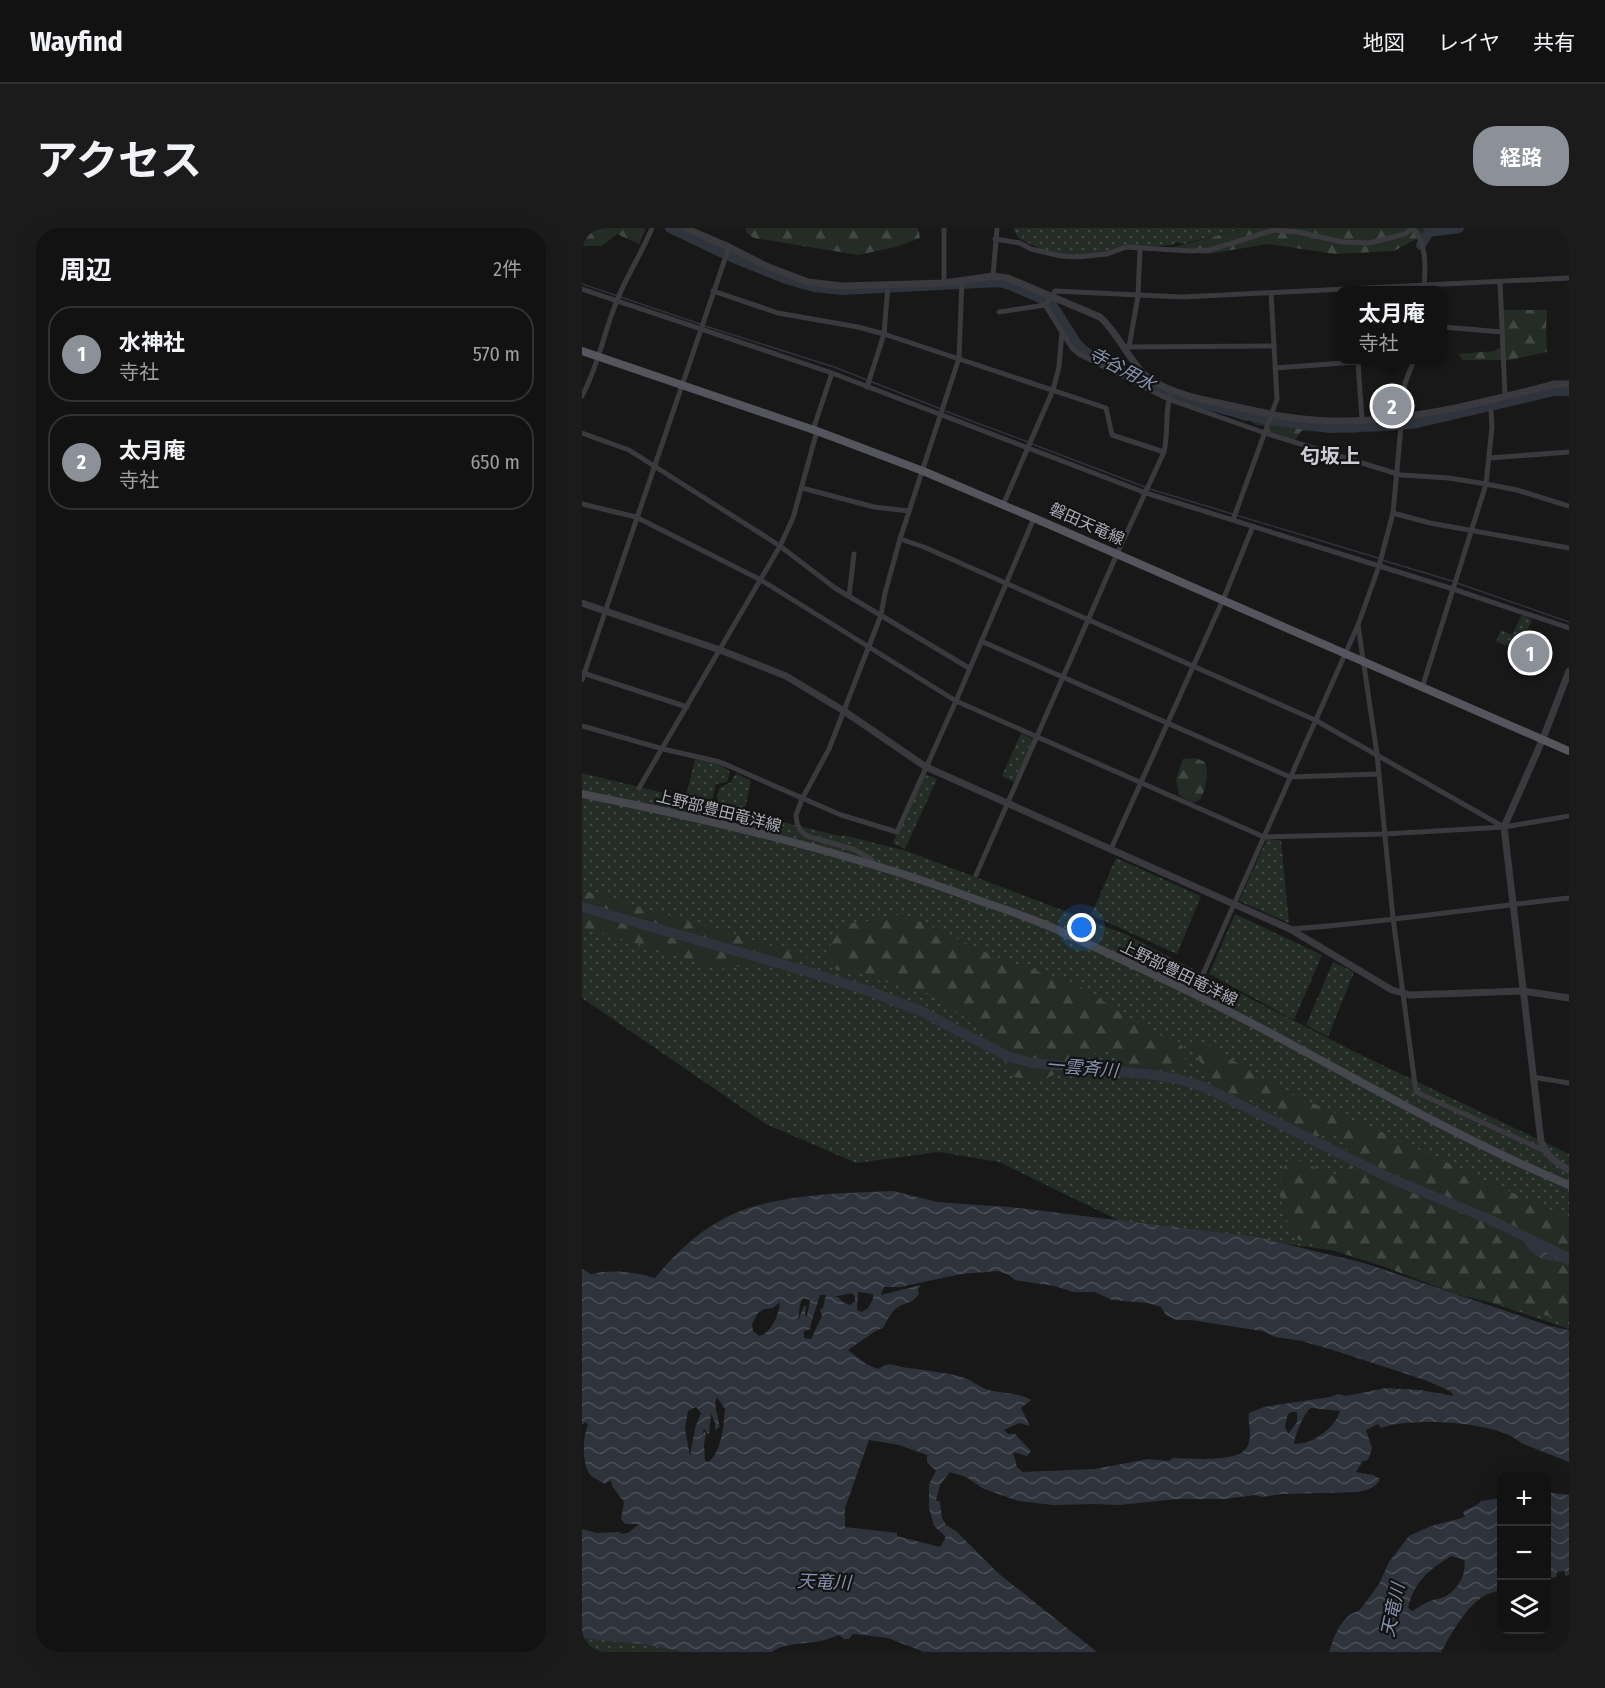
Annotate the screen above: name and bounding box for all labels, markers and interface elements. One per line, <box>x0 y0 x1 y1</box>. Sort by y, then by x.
text: Wayfind <box>30 25 123 58</box>
text: 地図 <box>1363 30 1405 56</box>
text: レイヤ <box>1438 30 1500 56</box>
text: 共有 <box>1533 30 1575 56</box>
button: 経路 <box>1473 126 1569 186</box>
text: アクセス <box>36 136 202 186</box>
text: 周辺 <box>60 255 112 286</box>
text: 2件 <box>493 257 522 281</box>
popup <box>1336 286 1447 364</box>
text: 太月庵 <box>1358 300 1425 327</box>
text: 水神社 <box>119 329 185 356</box>
text: 寺社 <box>1358 331 1398 355</box>
text: 1 <box>77 342 86 366</box>
text: 570 m <box>473 342 520 366</box>
water label: 寺谷用水 <box>1085 342 1161 397</box>
text: 寺社 <box>119 360 159 384</box>
pin: 2 <box>1372 384 1412 429</box>
text: 太月庵 <box>119 437 185 464</box>
district label: 匂坂上 <box>1300 444 1360 468</box>
text: 2 <box>77 450 86 474</box>
text: 650 m <box>471 450 520 474</box>
text: 寺社 <box>119 468 159 492</box>
street label: 磐田天竜線 <box>1047 499 1127 549</box>
pin: 1 <box>1510 630 1550 676</box>
street label: 上野部豊田竜洋線 <box>655 786 783 836</box>
your location <box>1067 913 1096 942</box>
street label: 上野部豊田竜洋線 <box>1117 936 1241 1010</box>
water label: 一雲斉川 <box>1045 1054 1121 1082</box>
map controls <box>1497 1472 1551 1634</box>
button: + <box>1497 1472 1551 1526</box>
button: − <box>1497 1526 1551 1580</box>
water label: 天竜川 <box>797 1570 853 1594</box>
water label: 天竜川 <box>1377 1579 1410 1639</box>
button: layers <box>1497 1580 1551 1634</box>

